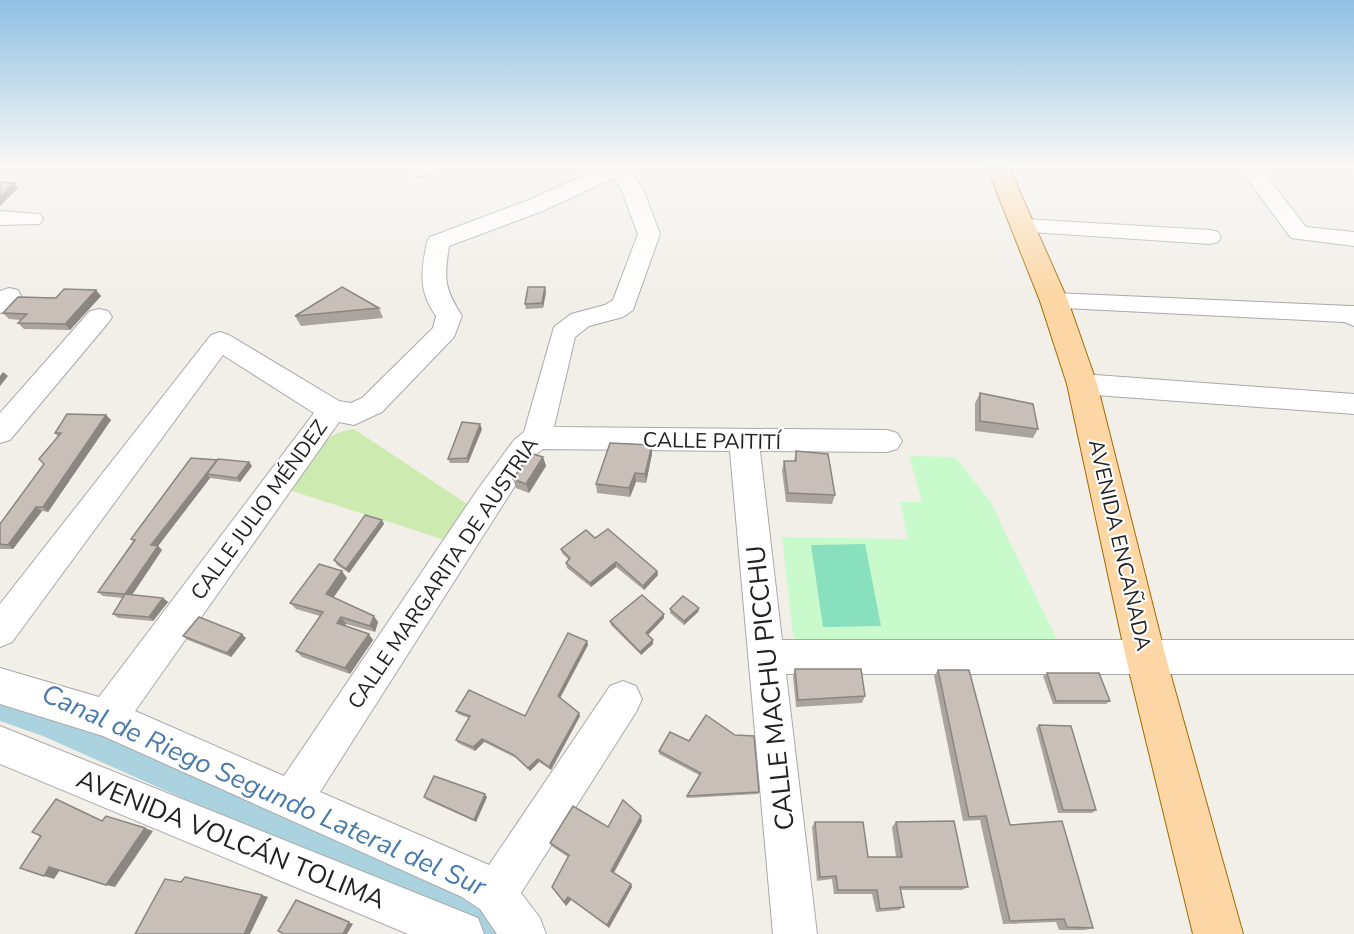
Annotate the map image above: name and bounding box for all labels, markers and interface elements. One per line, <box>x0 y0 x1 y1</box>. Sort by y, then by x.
street label: CALLE JULIO MÉNDEZ <box>184 414 334 606</box>
street label: CALLE PAITITÍ <box>643 426 783 456</box>
street label: CALLE MARGARITA DE AUSTRIA <box>341 432 545 714</box>
street label: AVENIDA ENCAÑADA <box>1082 437 1158 653</box>
street label: CALLE MACHU PICCHU <box>738 544 803 832</box>
water label: Canal de Riego Segundo Lateral del Sur <box>36 675 493 906</box>
street label: AVENIDA VOLCÁN TOLIMA <box>71 761 390 918</box>

